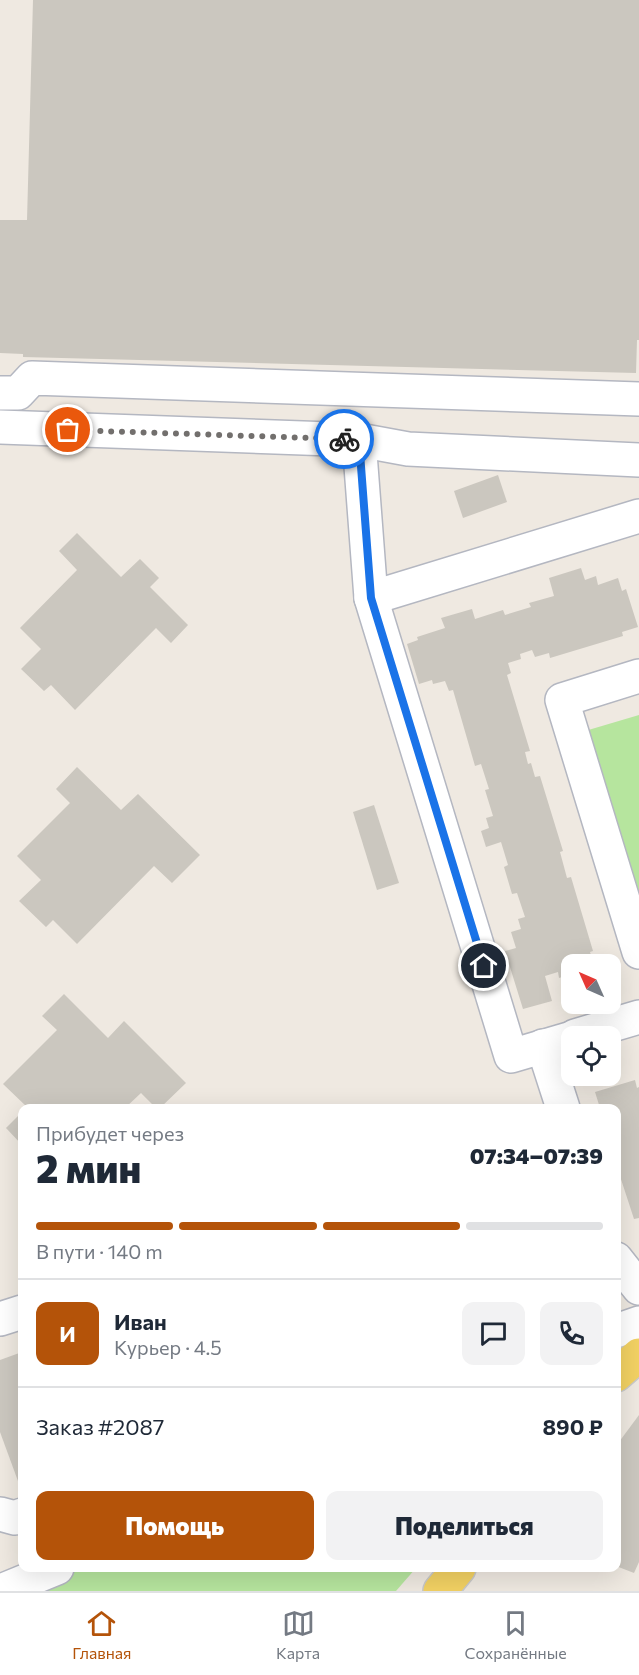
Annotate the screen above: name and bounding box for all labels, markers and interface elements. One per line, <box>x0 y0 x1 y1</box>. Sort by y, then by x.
pin <box>42 404 93 455</box>
courier <box>314 409 374 469</box>
icon: bag <box>51 413 84 446</box>
icon: bike <box>328 423 361 456</box>
pin <box>458 940 509 991</box>
icon: home <box>467 949 500 982</box>
north arrow <box>561 954 621 1014</box>
map controls <box>561 954 621 1086</box>
button: locate <box>561 1026 621 1086</box>
text: Прибудет через <box>36 1121 184 1145</box>
text: 07:34–07:39 <box>470 1142 603 1169</box>
text: 2 мин <box>36 1143 141 1191</box>
text: В пути · 140 m <box>36 1239 163 1263</box>
button: chat <box>462 1302 525 1365</box>
button: phone <box>540 1302 603 1365</box>
text: Иван <box>114 1308 167 1335</box>
text: И <box>59 1320 76 1347</box>
text: Курьер · 4.5 <box>114 1335 222 1359</box>
text: Заказ #2087 <box>36 1413 164 1440</box>
text: 890 ₽ <box>542 1413 603 1440</box>
button: Помощь <box>36 1491 314 1560</box>
button: Поделиться <box>326 1491 603 1560</box>
tab: Главная <box>72 1607 132 1662</box>
tab: Карта <box>276 1607 320 1662</box>
tab: Сохранённые <box>465 1607 567 1662</box>

